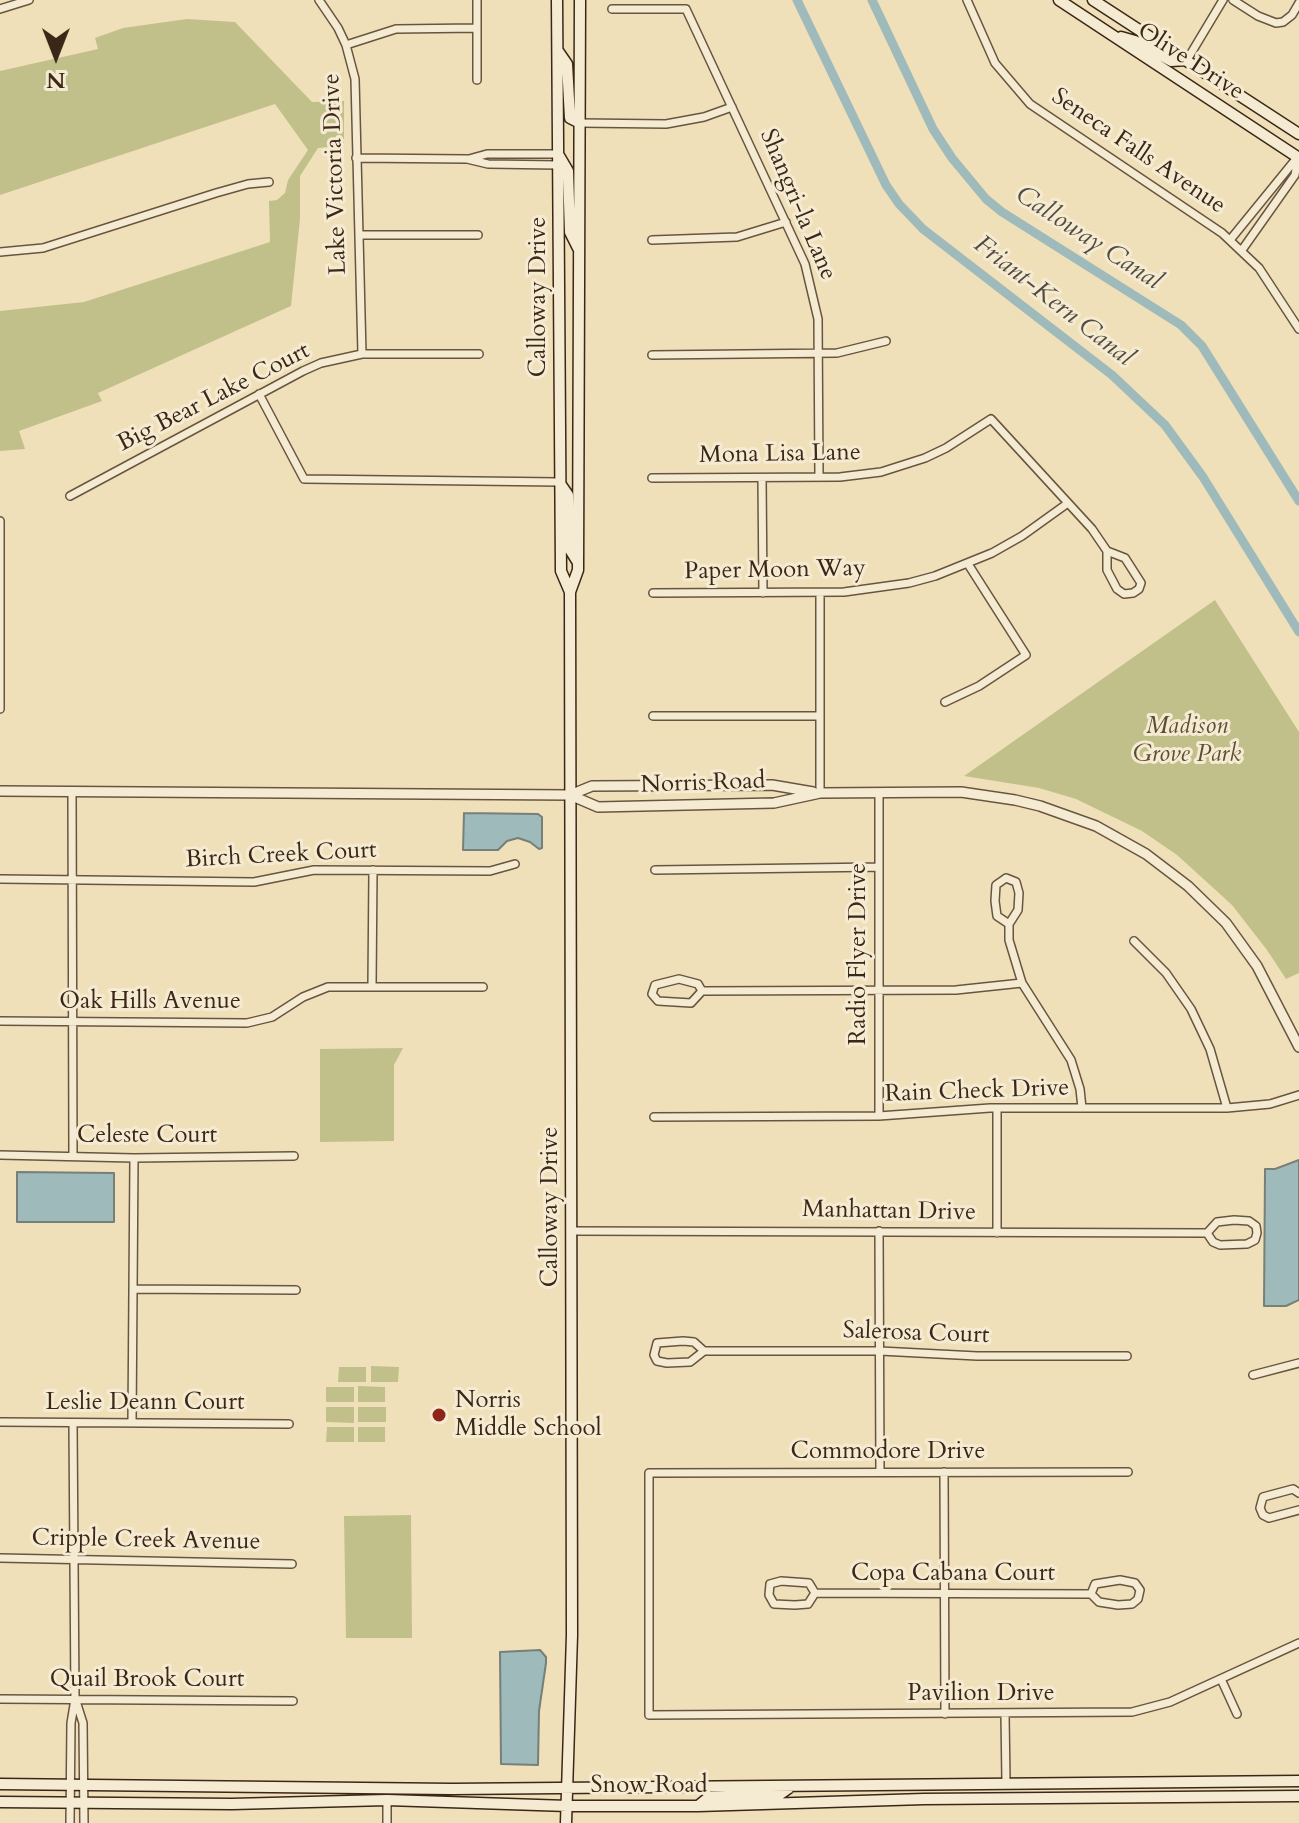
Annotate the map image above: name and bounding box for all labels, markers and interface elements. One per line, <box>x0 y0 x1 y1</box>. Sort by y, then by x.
north arrow <box>16 16 96 96</box>
street label: Olive Drive <box>1131 17 1249 107</box>
text: N <box>46 65 66 95</box>
street label: Lake Victoria Drive <box>318 73 354 275</box>
street label: Seneca Falls Avenue <box>1045 83 1231 221</box>
street label: Shangri-la Lane <box>752 125 842 285</box>
water label: Calloway Canal <box>1009 180 1167 298</box>
street label: Calloway Drive <box>525 217 553 377</box>
water label: Friant-Kern Canal <box>967 230 1139 374</box>
street label: Big Bear Lake Court <box>113 337 315 459</box>
street label: Mona Lisa Lane <box>699 439 861 471</box>
street label: Paper Moon Way <box>684 555 866 587</box>
park label: Madison Grove Park <box>1133 713 1241 769</box>
street label: Norris Road <box>640 767 766 801</box>
street label: Birch Creek Court <box>185 837 377 875</box>
street label: Radio Flyer Drive <box>845 863 873 1045</box>
street label: Oak Hills Avenue <box>59 988 241 1016</box>
street label: Rain Check Drive <box>884 1074 1070 1110</box>
street label: Celeste Court <box>77 1122 217 1150</box>
street label: Calloway Drive <box>537 1127 565 1287</box>
street label: Manhattan Drive <box>802 1196 976 1228</box>
street label: Salerosa Court <box>842 1317 990 1351</box>
place label: Norris Middle School <box>455 1387 602 1443</box>
street label: Leslie Deann Court <box>46 1389 244 1417</box>
marker: Norris Middle School <box>430 1406 448 1424</box>
street label: Commodore Drive <box>791 1438 985 1466</box>
street label: Cripple Creek Avenue <box>31 1525 261 1557</box>
street label: Copa Cabana Court <box>851 1560 1055 1588</box>
street label: Quail Brook Court <box>50 1666 244 1694</box>
street label: Pavilion Drive <box>907 1680 1055 1708</box>
street label: Snow Road <box>590 1772 708 1800</box>

